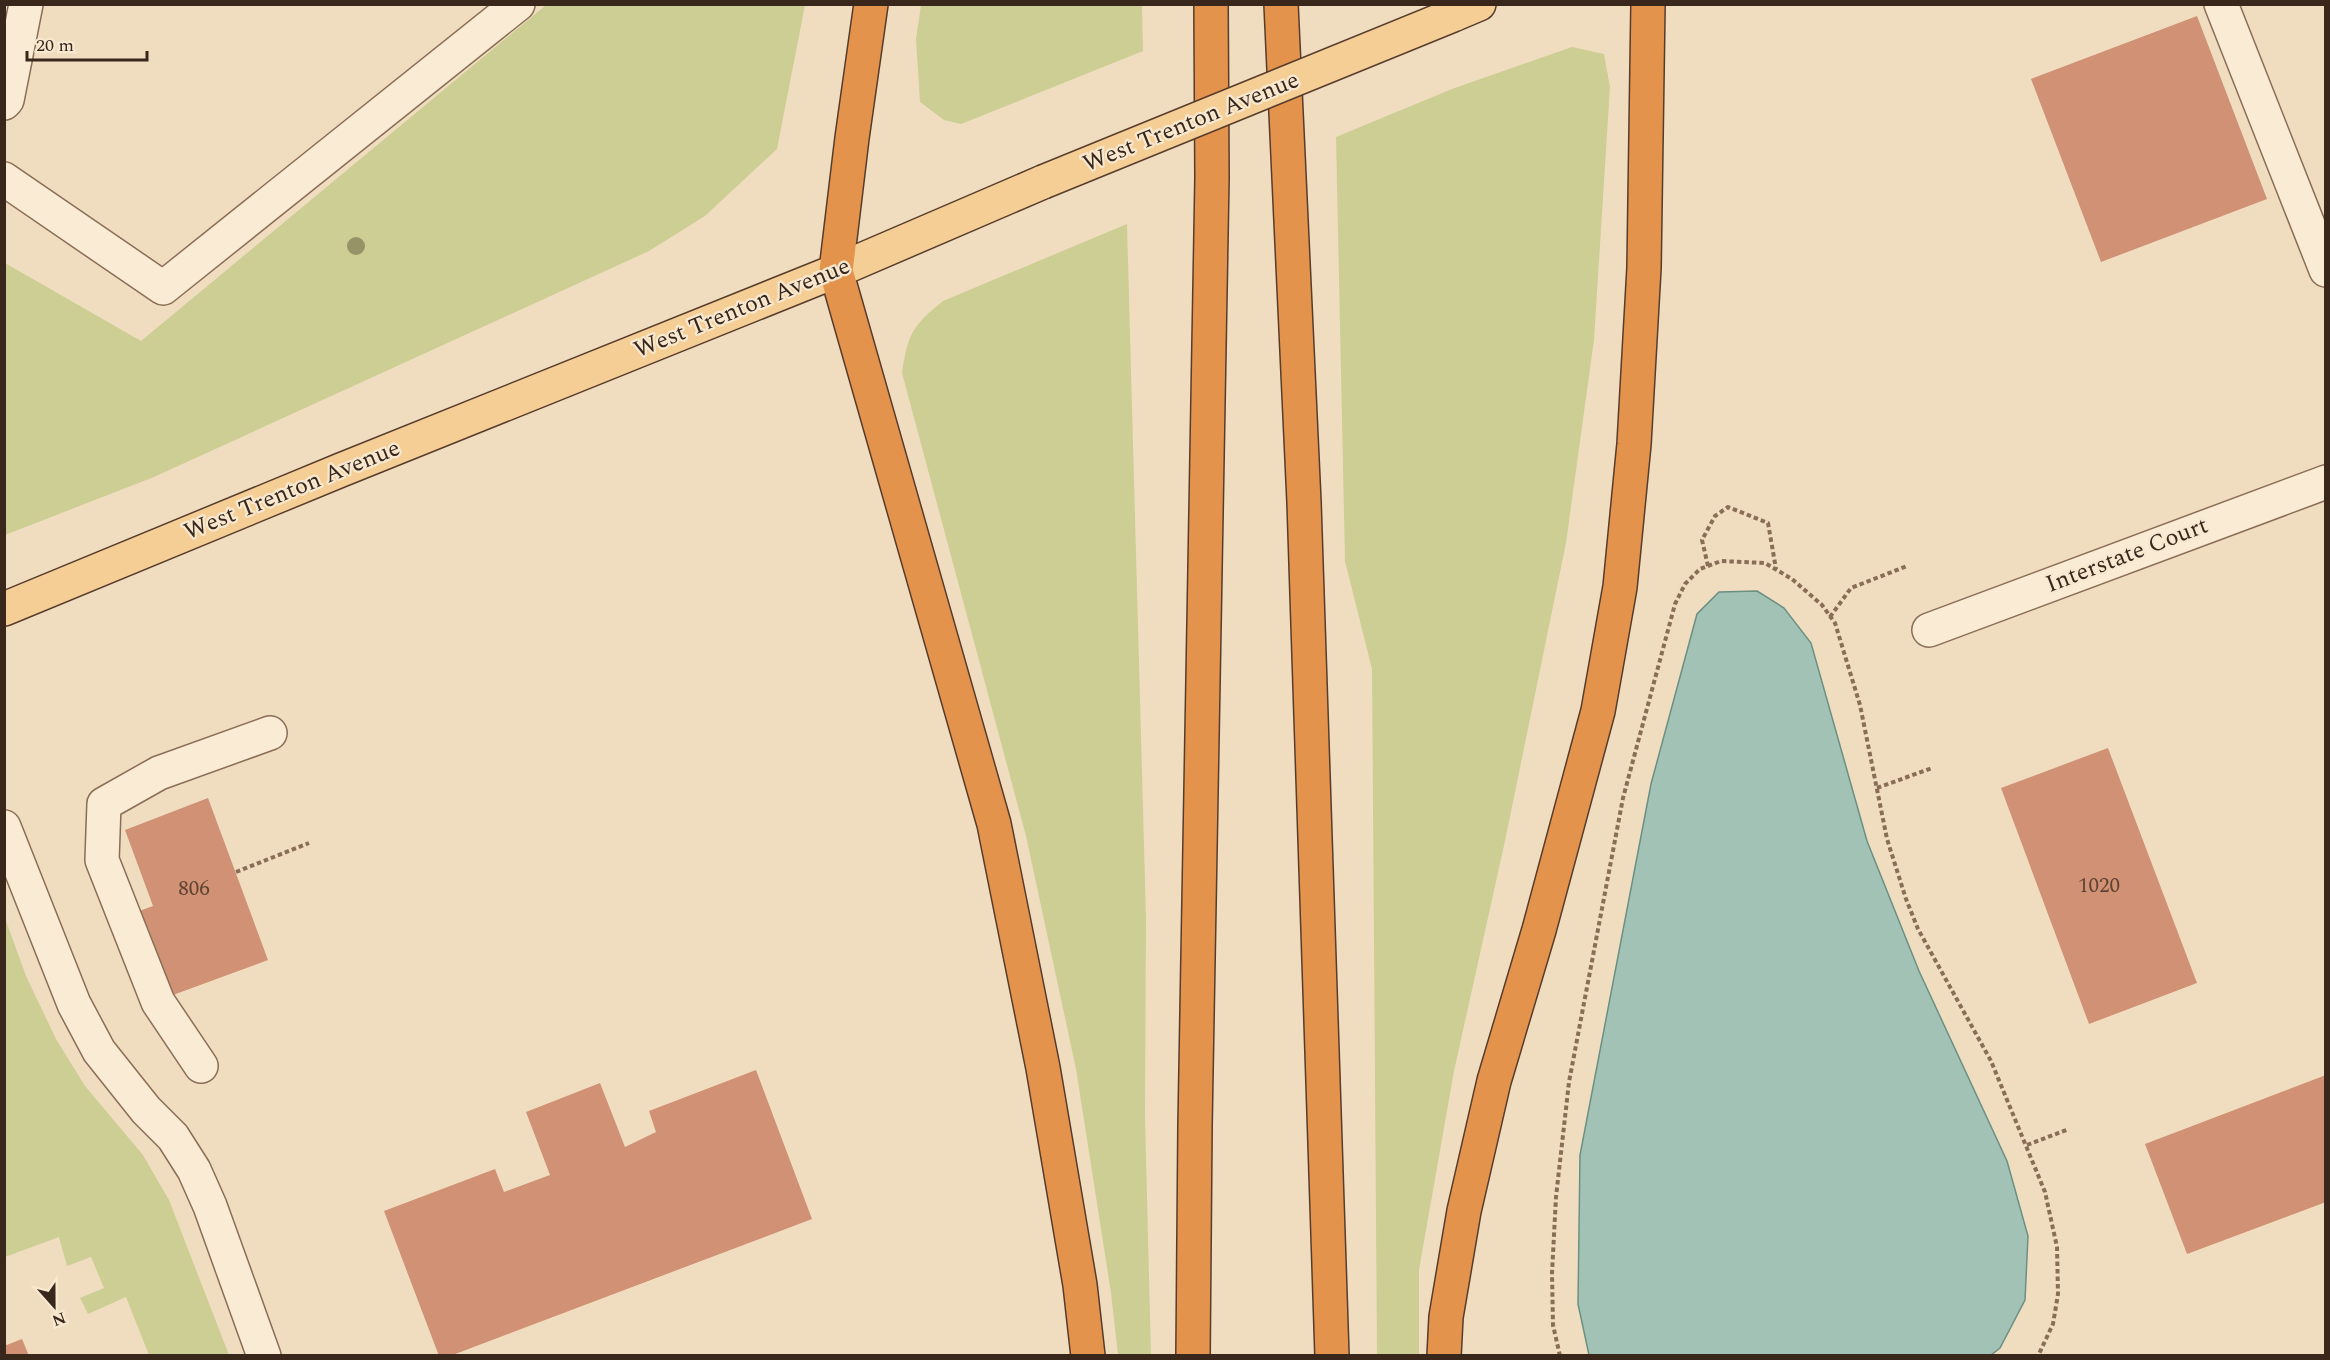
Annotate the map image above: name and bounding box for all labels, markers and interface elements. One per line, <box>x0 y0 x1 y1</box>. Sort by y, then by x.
scale bar <box>27 24 147 62</box>
text: 20 m <box>36 32 74 59</box>
street label: West Trenton Avenue <box>1077 62 1305 182</box>
street label: West Trenton Avenue <box>628 248 856 368</box>
street label: West Trenton Avenue <box>178 430 406 550</box>
street label: Interstate Court <box>2041 507 2213 603</box>
house number: 1020 <box>2078 870 2120 902</box>
house number: 806 <box>178 873 210 905</box>
north arrow <box>24 1276 84 1336</box>
text: N <box>49 1306 69 1333</box>

